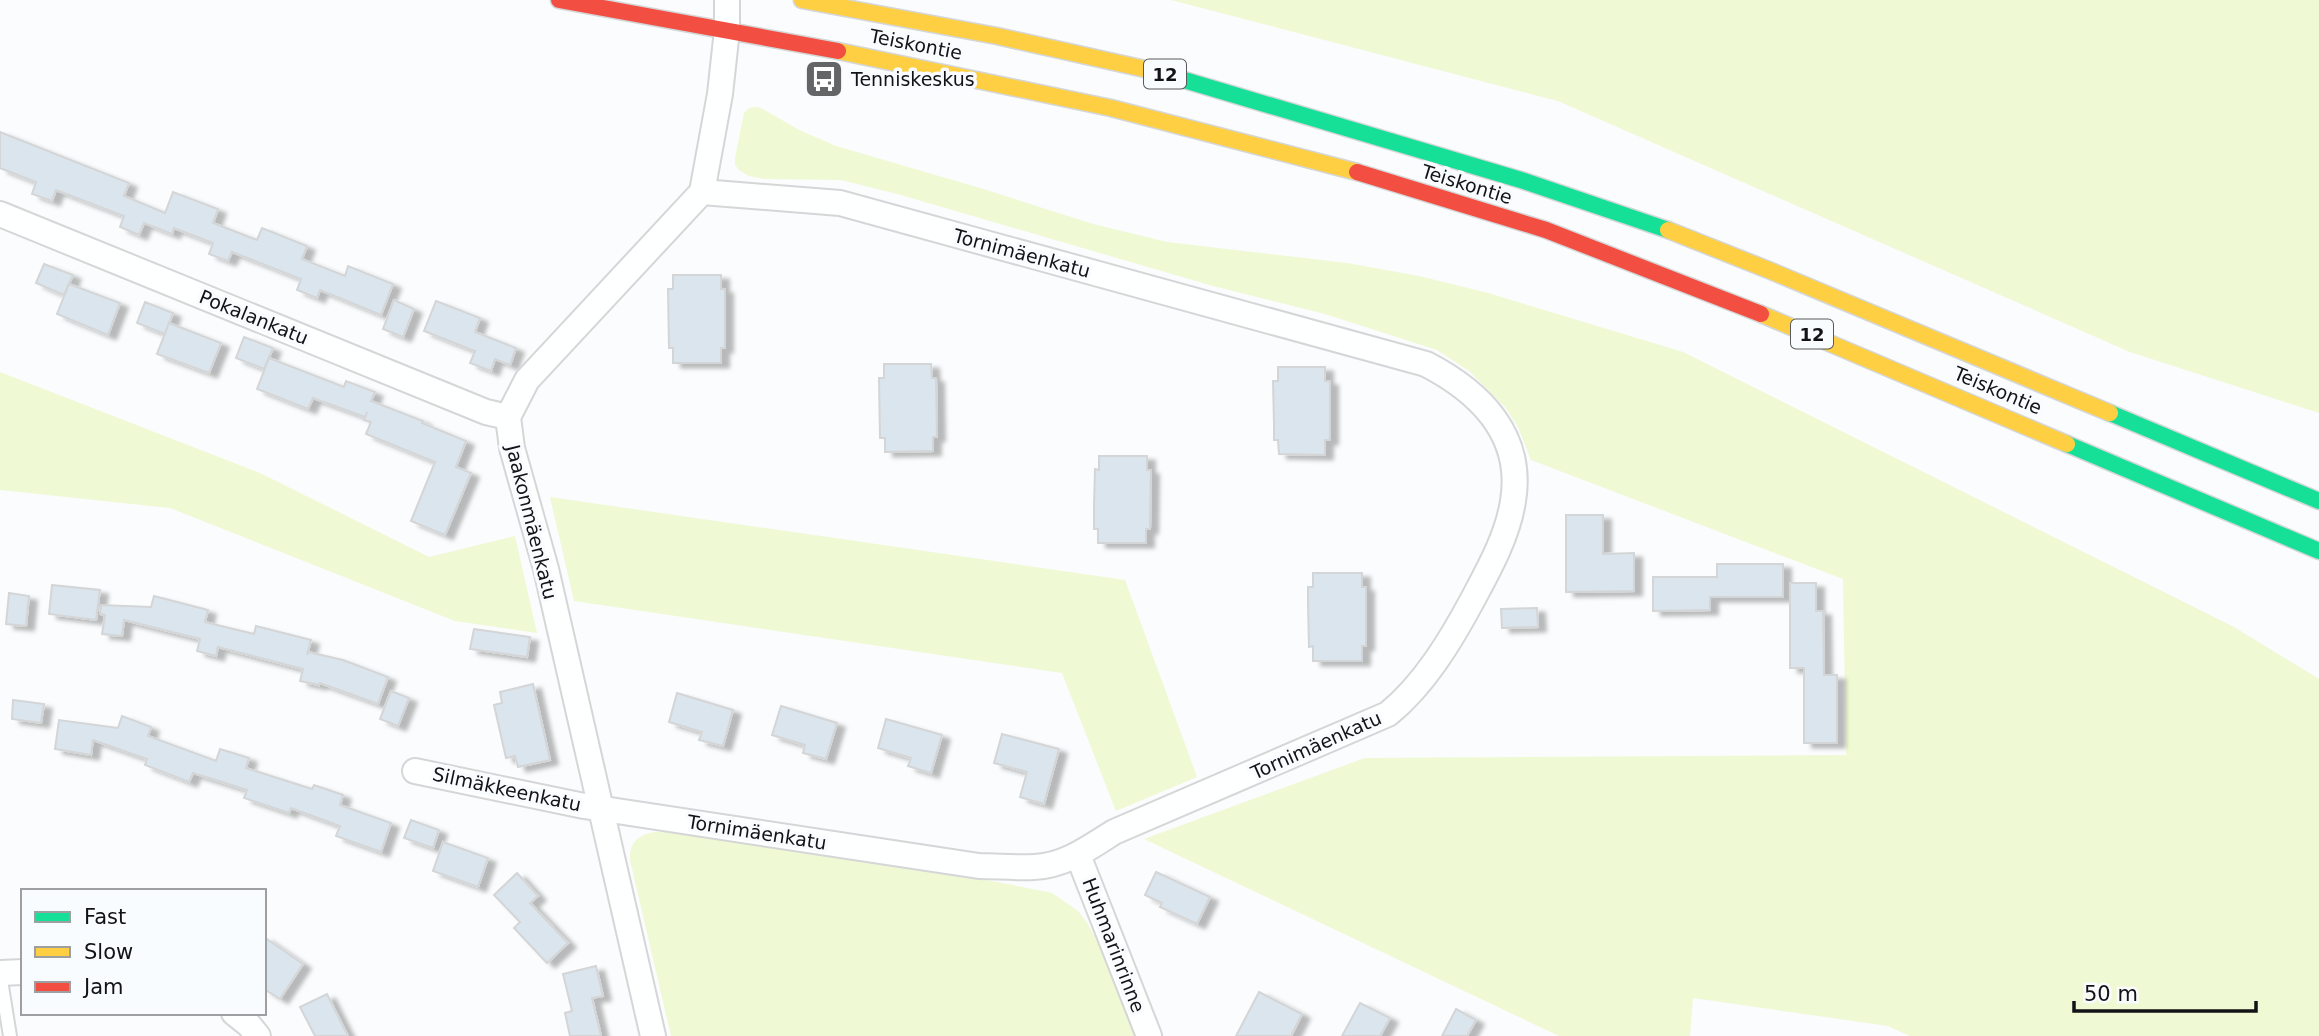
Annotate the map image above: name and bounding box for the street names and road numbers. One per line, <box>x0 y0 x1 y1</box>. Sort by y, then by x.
street label: Teiskontie <box>867 24 964 64</box>
road number: 12 <box>1144 60 1186 88</box>
street label: Teiskontie <box>1418 159 1515 208</box>
street label: Tornimäenkatu <box>950 224 1093 282</box>
street label: Pokalankatu <box>196 285 312 349</box>
road number: 12 <box>1791 320 1833 348</box>
street label: Teiskontie <box>1950 361 2045 418</box>
street label: Jaakonmäenkatu <box>502 441 562 602</box>
street label: Tornimäenkatu <box>1246 706 1385 784</box>
street label: Silmäkkeenkatu <box>431 763 583 815</box>
street label: Tornimäenkatu <box>685 810 828 854</box>
street label: Huhmarinrinne <box>1078 875 1150 1015</box>

